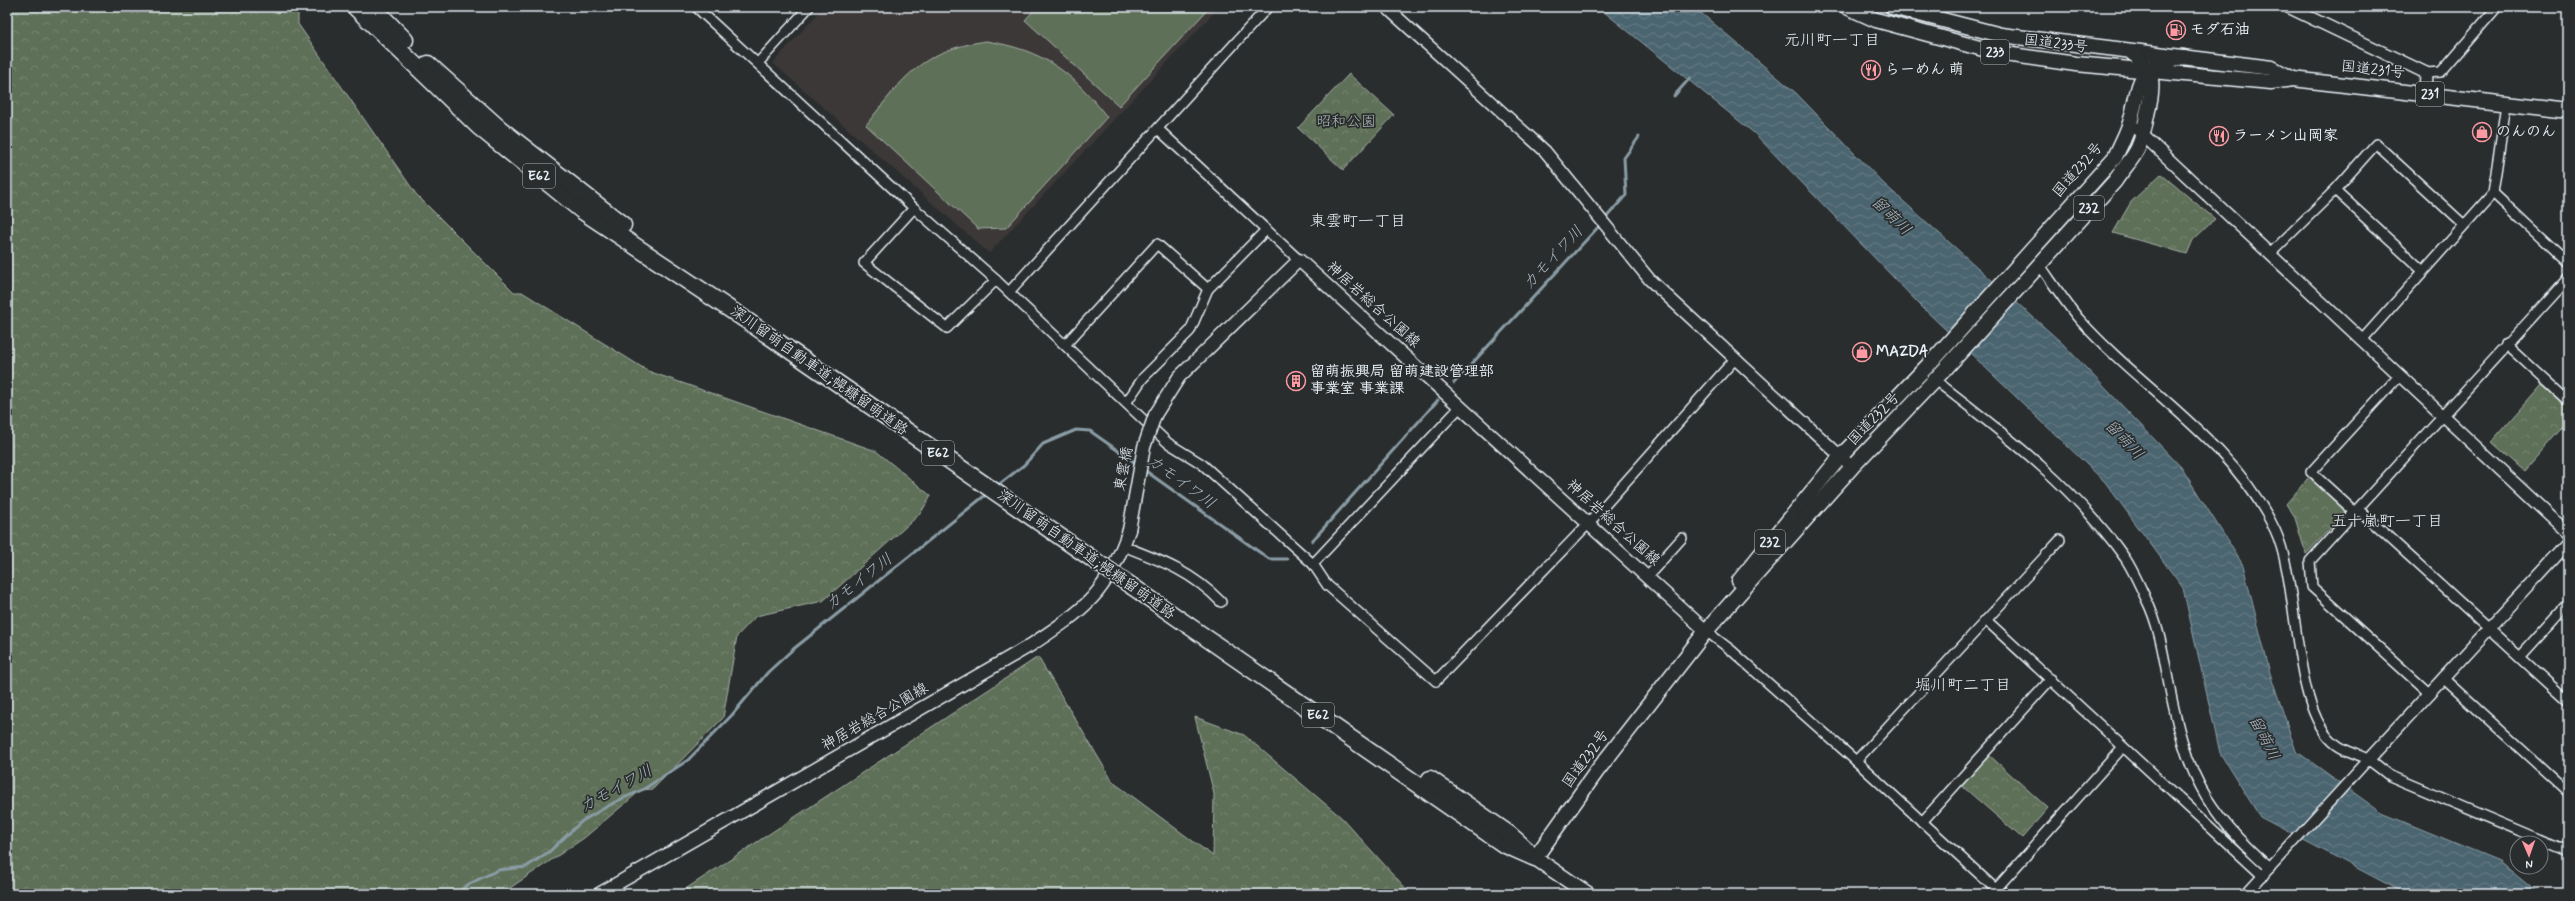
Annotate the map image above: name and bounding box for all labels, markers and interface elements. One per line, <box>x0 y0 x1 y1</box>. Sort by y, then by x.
fuel station icon: モダ石油 <box>2165 19 2187 41</box>
place label: モダ石油 <box>2190 20 2250 40</box>
district label: 元川町一丁目 <box>1784 30 1880 51</box>
street label: 国道233号 <box>2023 30 2089 58</box>
road number: 233 <box>1981 40 2009 64</box>
street label: 国道231号 <box>2340 57 2406 83</box>
restaurant icon: らーめん 萌 <box>1860 59 1882 81</box>
place label: らーめん 萌 <box>1885 60 1964 80</box>
road number: 231 <box>2416 82 2444 106</box>
park label: 昭和公園 <box>1316 112 1376 132</box>
shop icon: のんのん <box>2471 121 2493 143</box>
place label: のんのん <box>2496 122 2556 142</box>
restaurant icon: ラーメン山岡家 <box>2208 125 2230 147</box>
place label: ラーメン山岡家 <box>2233 126 2338 146</box>
street label: 国道232号 <box>2048 138 2108 202</box>
road number: E62 <box>523 164 555 188</box>
water label: 留萌川 <box>1866 192 1916 240</box>
road number: 232 <box>2074 196 2104 220</box>
district label: 東雲町一丁目 <box>1310 211 1406 232</box>
water label: カモイワ川 <box>1518 222 1588 294</box>
street label: 神居岩総合公園線 <box>1322 257 1424 353</box>
street label: 深川留萌自動車道;幌糠留萌道路 <box>726 302 912 440</box>
shop icon: MAZDA <box>1851 341 1873 363</box>
place label: MAZDA <box>1876 342 1929 362</box>
place label: 留萌振興局 留萌建設管理部 事業室 事業課 <box>1310 362 1494 399</box>
building icon: 留萌振興局 留萌建設管理部 事業室 事業課 <box>1285 370 1307 392</box>
street label: 国道232号 <box>1843 388 1905 450</box>
water label: 留萌川 <box>2100 415 2148 465</box>
road number: E62 <box>922 441 954 465</box>
street label: 東雲橋 <box>1110 445 1138 493</box>
water label: カモイワ川 <box>1142 450 1220 514</box>
street label: 神居岩総合公園線 <box>1562 475 1664 571</box>
street label: 深川留萌自動車道;幌糠留萌道路 <box>993 486 1179 624</box>
district label: 五十嵐町一丁目 <box>2331 511 2443 532</box>
road number: 232 <box>1755 530 1785 554</box>
water label: カモイワ川 <box>821 549 897 615</box>
district label: 堀川町二丁目 <box>1915 675 2011 696</box>
street label: 神居岩総合公園線 <box>818 678 932 756</box>
road number: E62 <box>1302 703 1334 727</box>
water label: 留萌川 <box>2244 712 2284 764</box>
street label: 国道232号 <box>1558 726 1614 792</box>
water label: カモイワ川 <box>576 760 656 818</box>
north arrow <box>2509 835 2549 875</box>
text: N <box>2525 857 2533 871</box>

